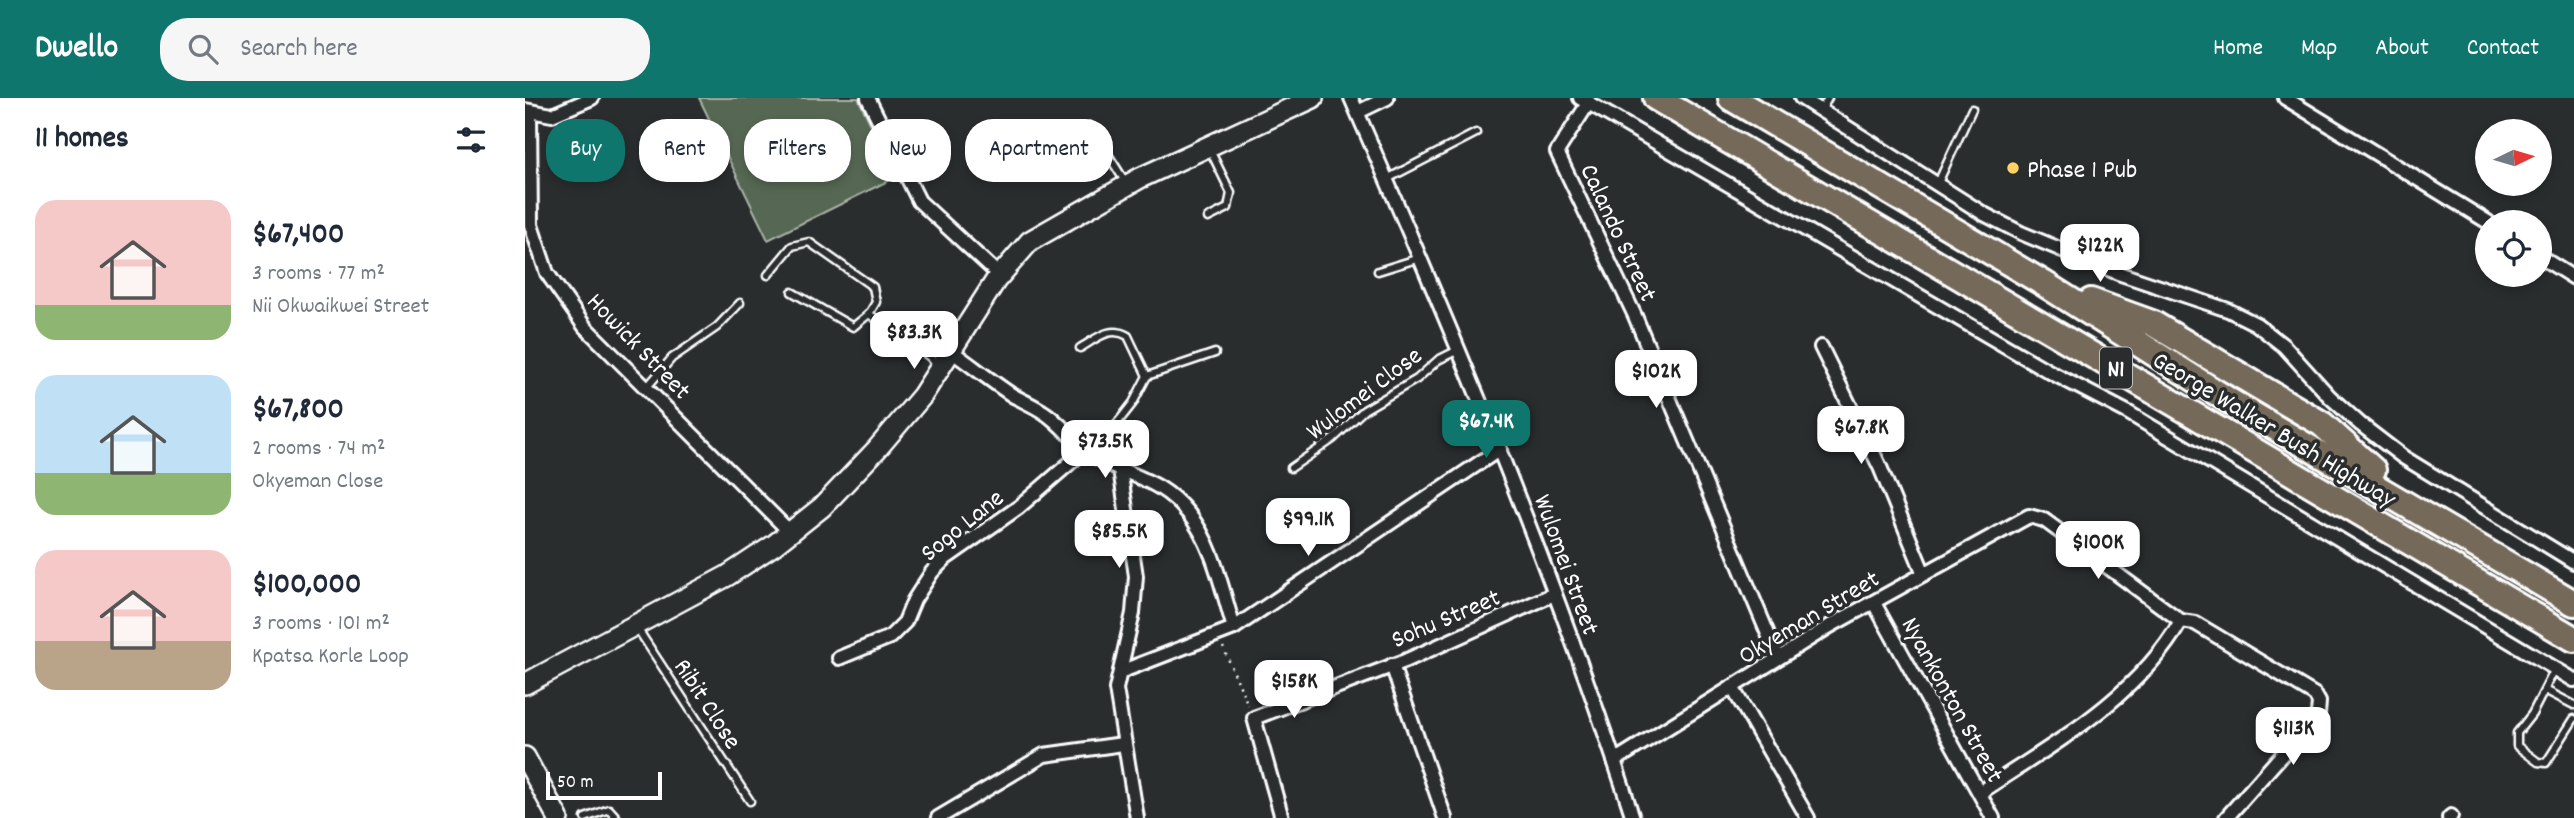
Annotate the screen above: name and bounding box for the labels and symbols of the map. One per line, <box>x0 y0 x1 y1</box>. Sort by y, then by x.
north arrow <box>2475 119 2551 196</box>
place label: Phase 1 Pub <box>2027 153 2137 190</box>
street label: Calando Street <box>1569 158 1665 309</box>
marker: Phase 1 Pub <box>2005 160 2021 176</box>
pin: $122K <box>2051 225 2149 284</box>
street label: Howick Street <box>577 285 699 410</box>
pin: $83.3K <box>857 312 971 371</box>
street label: Wulomei Close <box>1299 339 1431 451</box>
street label: George Walker Bush Highway <box>2144 343 2403 519</box>
road number: N1 <box>2100 347 2132 388</box>
pin: $102K <box>1607 350 1705 410</box>
pin: $67.4K <box>1429 400 1543 460</box>
pin: $67.8K <box>1804 406 1918 466</box>
pin: $73.5K <box>1048 420 1162 480</box>
street label: Sogo Lane <box>913 481 1013 572</box>
street label: Wulomei Street <box>1522 490 1607 641</box>
pin: $99.1K <box>1251 498 1365 558</box>
pin: $85.5K <box>1062 510 1176 570</box>
pin: $100K <box>2049 522 2147 581</box>
street label: Okyeman Street <box>1732 562 1888 676</box>
street label: Sohu Street <box>1386 581 1507 660</box>
street label: Nyankonton Street <box>1890 611 2012 791</box>
street label: Ribit Close <box>663 652 749 758</box>
pin: $158K <box>1245 660 1343 720</box>
pin: $113K <box>2244 708 2342 767</box>
scale bar <box>546 769 661 801</box>

